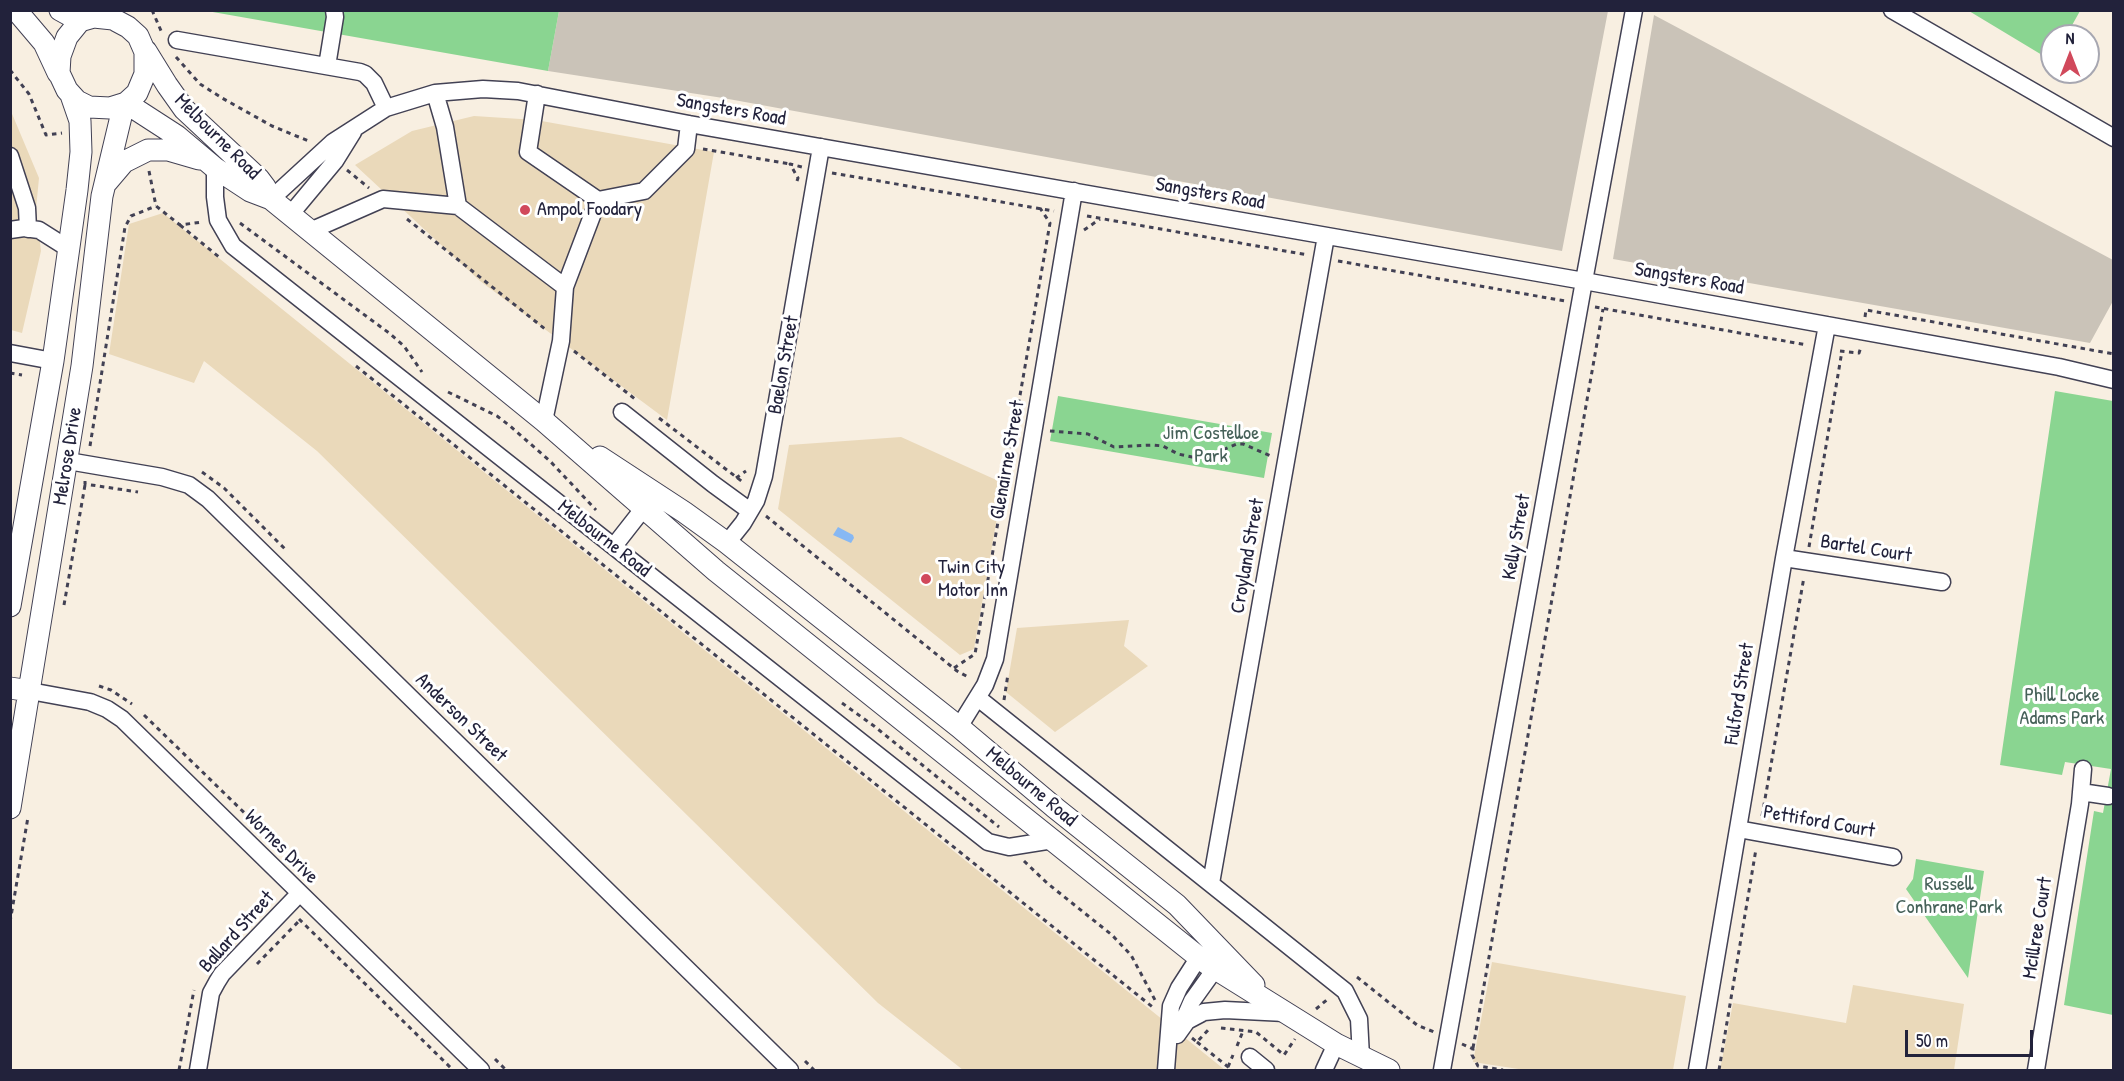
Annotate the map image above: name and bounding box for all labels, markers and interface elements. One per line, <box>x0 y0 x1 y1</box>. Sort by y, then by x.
north arrow <box>2040 24 2100 84</box>
text: N <box>2066 27 2074 49</box>
street label: Melbourne Road <box>169 89 265 185</box>
street label: Sangsters Road <box>675 89 787 131</box>
street label: Sangsters Road <box>1154 173 1266 215</box>
place label: Ampol Foodary <box>537 198 642 222</box>
marker: Ampol Foodary <box>518 203 532 217</box>
street label: Sangsters Road <box>1633 258 1745 300</box>
street label: Baelon Street <box>764 314 804 416</box>
street label: Glenairne Street <box>986 399 1030 521</box>
street label: Melrose Drive <box>48 405 88 507</box>
park label: Jim Costelloe Park <box>1163 422 1259 469</box>
street label: Kelly Street <box>1498 492 1536 582</box>
street label: Melbourne Road <box>553 495 655 583</box>
street label: Croyland Street <box>1226 497 1270 615</box>
street label: Bartel Court <box>1819 530 1913 568</box>
place label: Twin City Motor Inn <box>938 556 1008 603</box>
marker: Twin City Motor Inn <box>919 572 933 586</box>
street label: Fulford Street <box>1720 641 1760 747</box>
street label: Anderson Street <box>410 668 512 768</box>
park label: Phill Locke Adams Park <box>2020 684 2104 731</box>
street label: Melbourne Road <box>981 742 1081 832</box>
street label: Pettiford Court <box>1761 800 1877 844</box>
street label: Wornes Drive <box>239 805 323 889</box>
park label: Russell Conhrane Park <box>1895 873 2003 920</box>
street label: Mcillree Court <box>2018 875 2058 981</box>
street label: Ballard Street <box>194 886 280 978</box>
scale bar <box>1908 1018 2036 1056</box>
text: 50 m <box>1916 1028 1948 1053</box>

